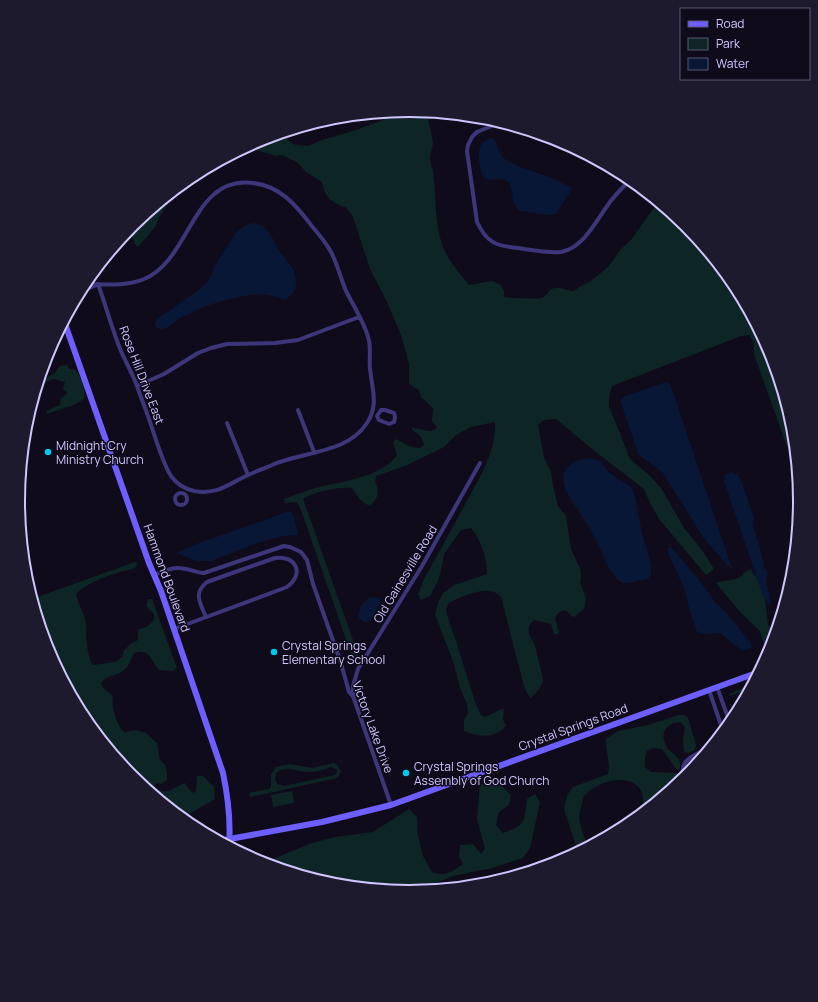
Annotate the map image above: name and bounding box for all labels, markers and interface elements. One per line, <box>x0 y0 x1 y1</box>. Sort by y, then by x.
legend <box>680 8 810 80</box>
text: Road <box>716 15 744 32</box>
text: Park <box>716 35 741 52</box>
text: Water <box>716 55 750 72</box>
street label: Rose Hill Drive East <box>115 323 169 427</box>
place label: Midnight Cry Ministry Church <box>56 437 144 468</box>
marker: Midnight Cry Ministry Church <box>43 447 53 457</box>
street label: Hammond Boulevard <box>140 522 194 634</box>
street label: Old Gainesville Road <box>369 522 441 626</box>
place label: Crystal Springs Elementary School <box>282 637 385 668</box>
marker: Crystal Springs Elementary School <box>269 647 279 657</box>
street label: Victory Lake Drive <box>348 678 398 776</box>
street label: Crystal Springs Road <box>516 699 630 755</box>
place label: Crystal Springs Assembly of God Church <box>414 758 550 789</box>
marker: Crystal Springs Assembly of God Church <box>401 768 411 778</box>

